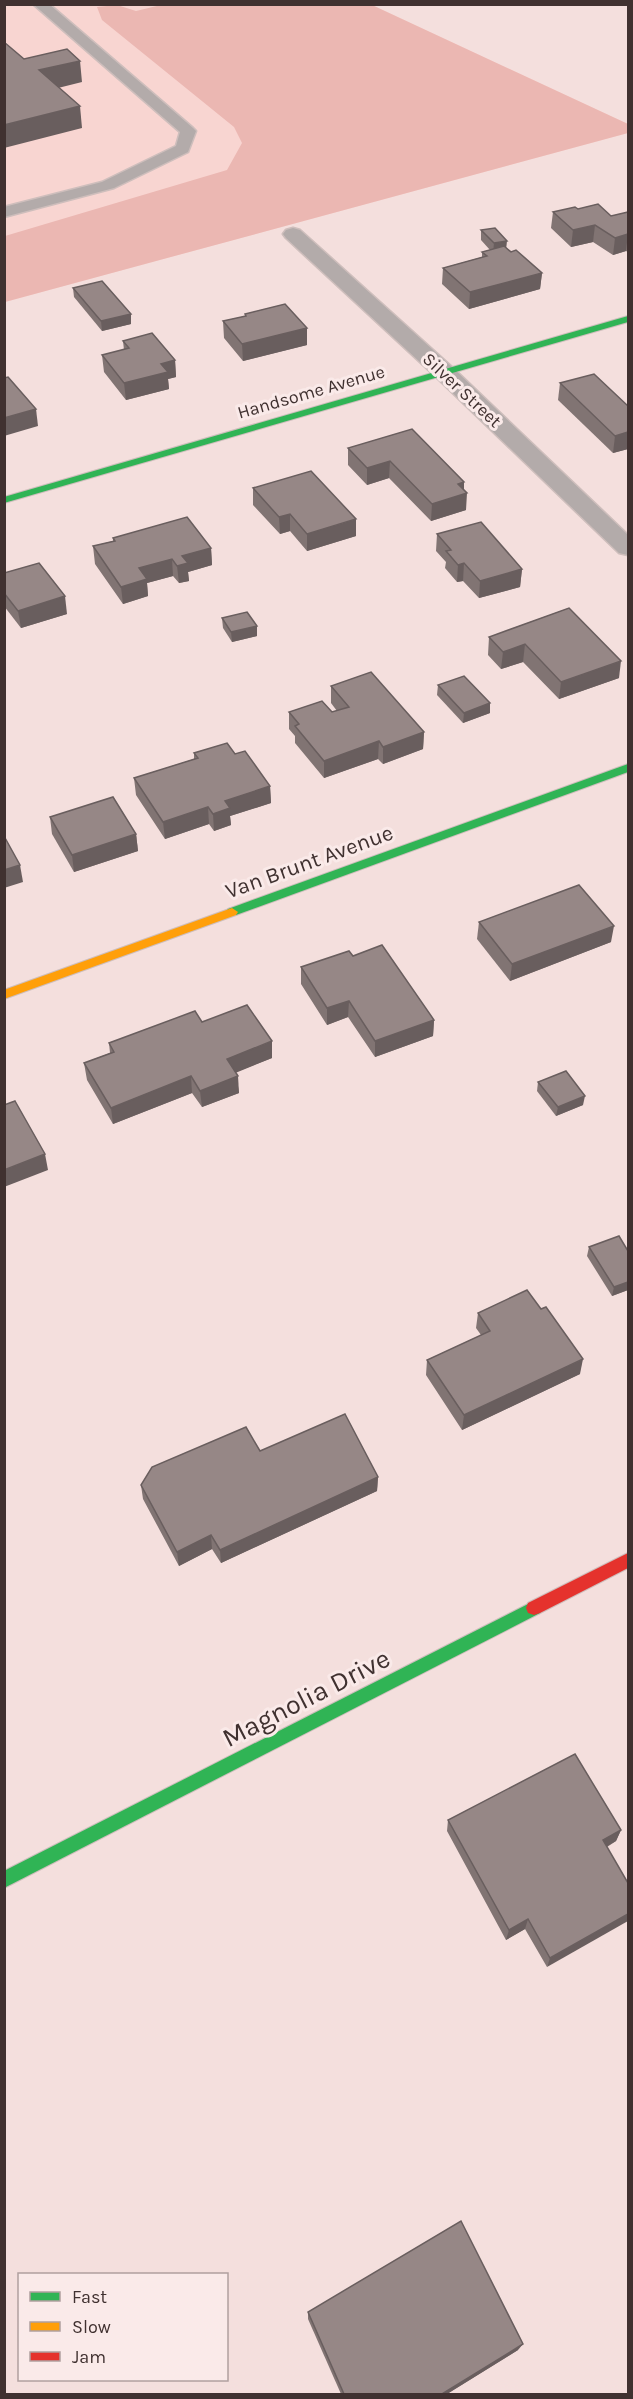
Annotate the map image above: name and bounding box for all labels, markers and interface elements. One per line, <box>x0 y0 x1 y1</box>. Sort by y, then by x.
street label: Silver Street <box>418 348 506 432</box>
street label: Handsome Avenue <box>235 360 387 424</box>
street label: Van Brunt Avenue <box>222 820 397 904</box>
street label: Magnolia Drive <box>217 1642 395 1754</box>
legend <box>18 2273 228 2381</box>
text: Fast <box>72 2286 107 2308</box>
text: Slow <box>72 2316 111 2338</box>
text: Jam <box>72 2346 106 2368</box>

